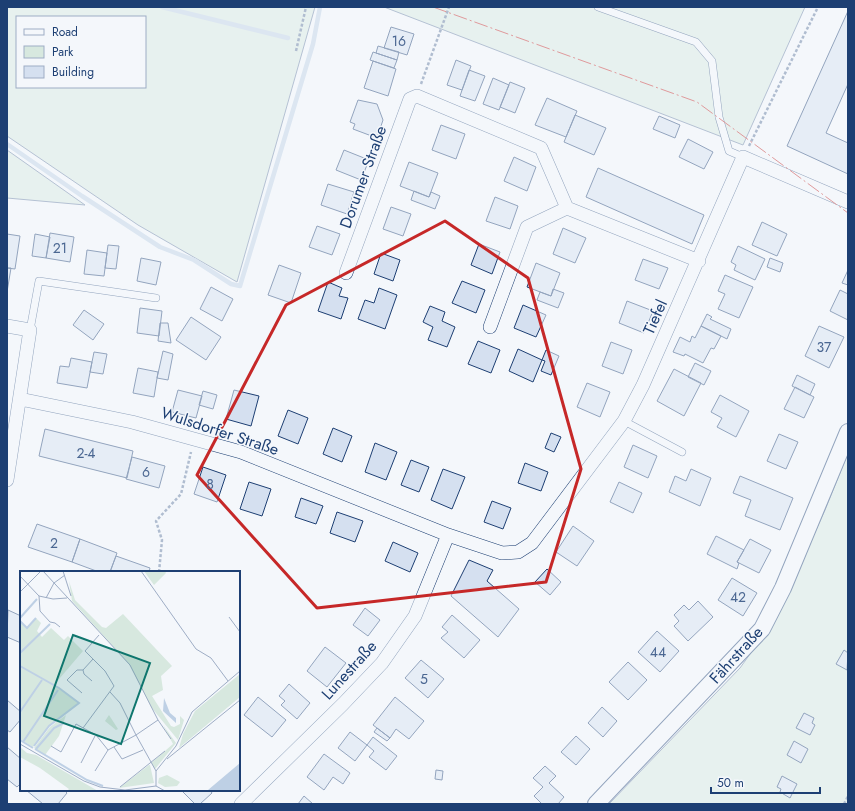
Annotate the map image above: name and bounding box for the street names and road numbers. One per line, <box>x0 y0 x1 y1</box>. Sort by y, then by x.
street label: Dorumer Straße <box>334 123 392 231</box>
street label: Tiefel <box>637 296 673 338</box>
street label: Wulsdorfer Straße <box>158 401 282 461</box>
street label: Fährstraße <box>704 621 768 689</box>
street label: Lunestraße <box>316 635 382 705</box>

